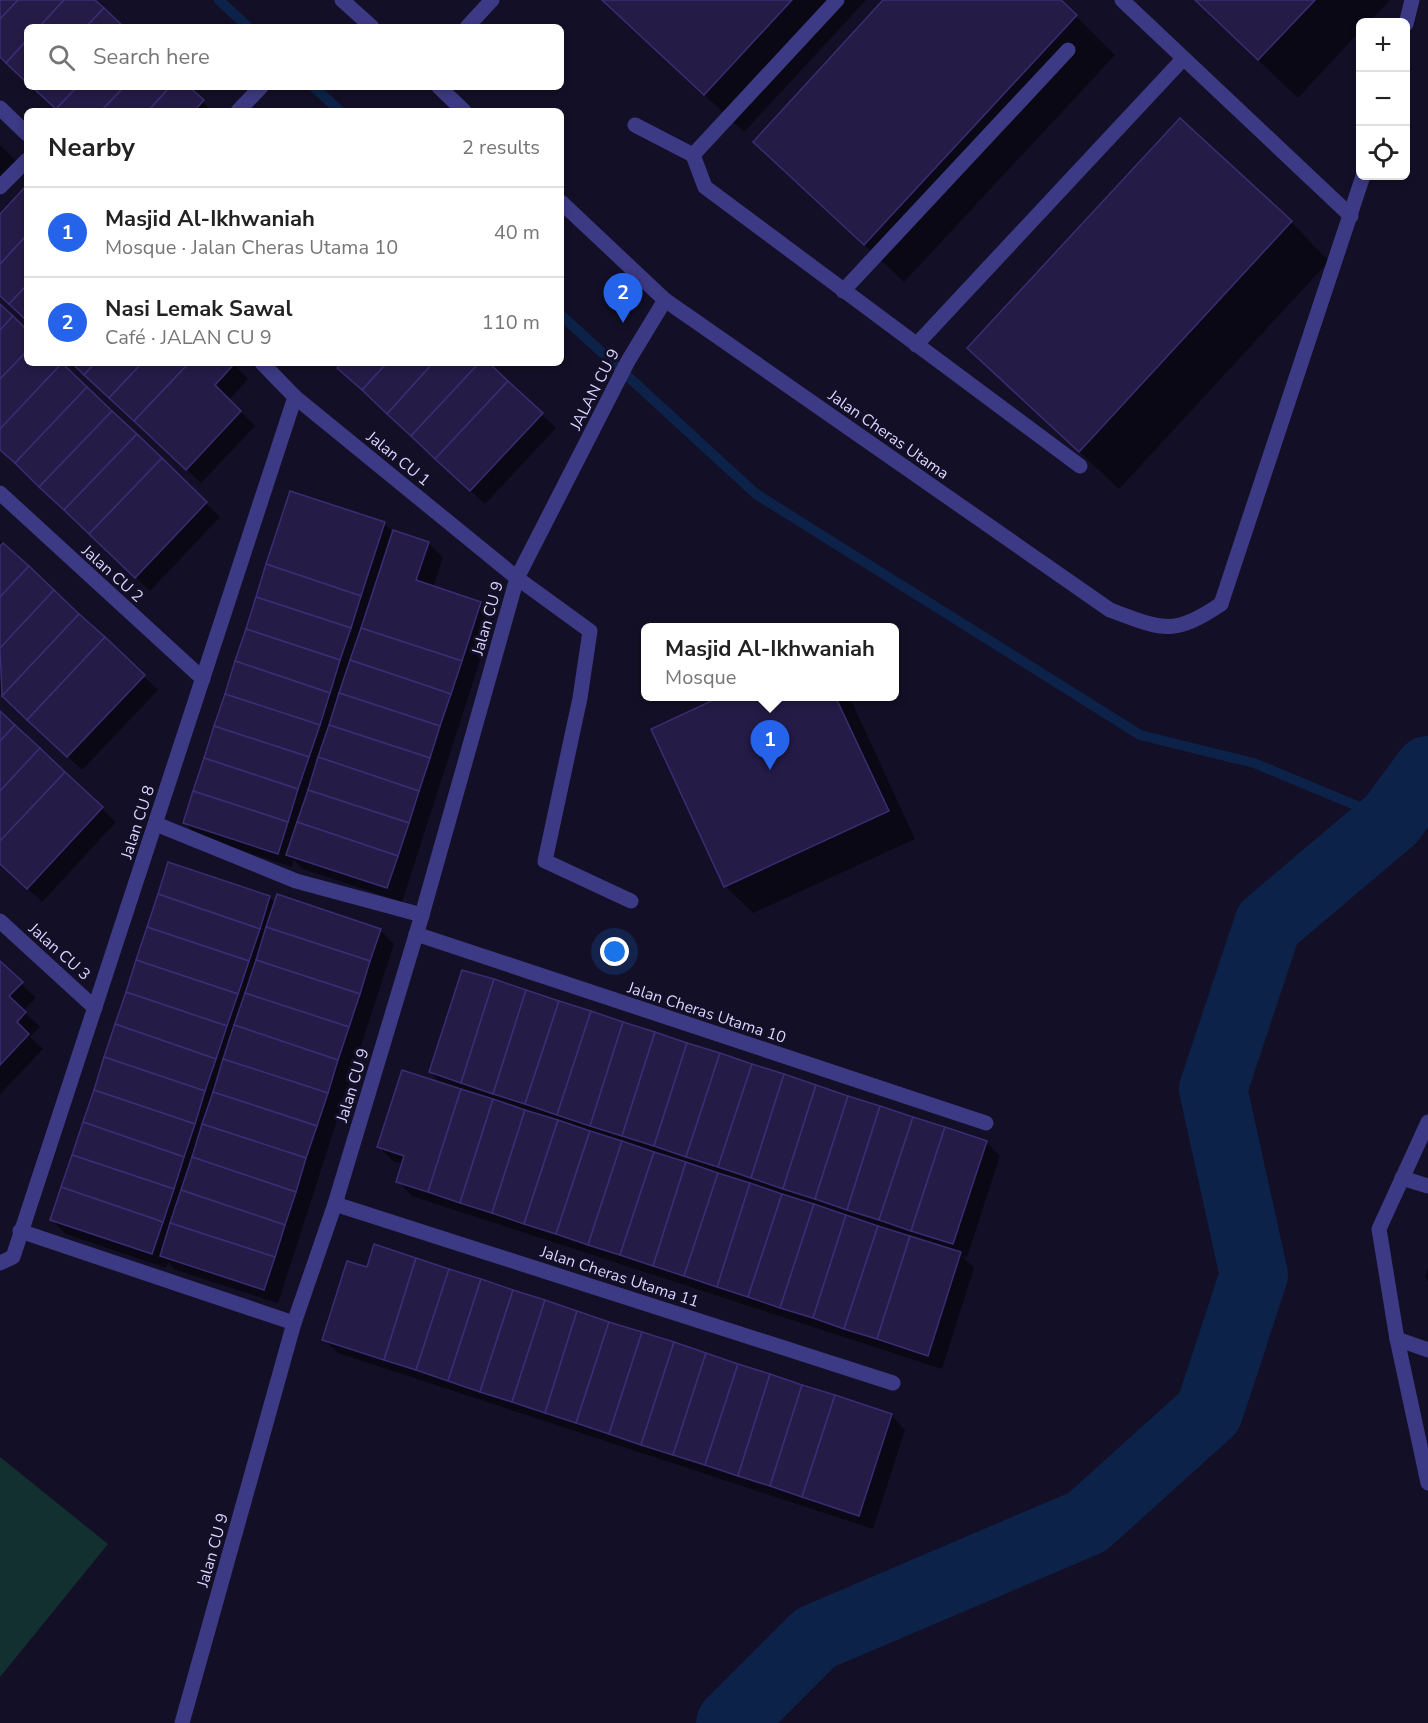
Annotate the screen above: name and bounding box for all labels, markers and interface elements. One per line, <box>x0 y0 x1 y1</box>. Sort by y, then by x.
map controls <box>1356 18 1410 180</box>
button: + <box>1356 18 1410 72</box>
search box <box>24 24 564 90</box>
icon: search <box>45 41 78 74</box>
text: Search here <box>93 42 210 72</box>
button: − <box>1356 72 1410 126</box>
button: locate <box>1356 126 1410 180</box>
text: Nearby <box>48 130 135 165</box>
text: 2 results <box>462 134 540 161</box>
text: Masjid Al-Ikhwaniah <box>105 204 315 234</box>
text: 1 <box>62 219 74 246</box>
text: 40 m <box>494 219 540 246</box>
text: Mosque · Jalan Cheras Utama 10 <box>105 234 398 261</box>
pin: 2 <box>604 274 642 323</box>
text: Nasi Lemak Sawal <box>105 294 292 324</box>
text: 2 <box>62 309 74 336</box>
text: 110 m <box>482 309 540 336</box>
text: Café · JALAN CU 9 <box>105 324 272 351</box>
street label: JALAN CU 9 <box>564 345 625 435</box>
street label: Jalan Cheras Utama <box>823 384 953 485</box>
street label: Jalan CU 1 <box>361 426 435 491</box>
street label: Jalan CU 2 <box>76 539 148 607</box>
street label: Jalan CU 9 <box>467 579 509 659</box>
popup <box>641 623 899 701</box>
text: Masjid Al-Ikhwaniah <box>665 634 875 664</box>
text: Mosque <box>665 664 736 691</box>
pin: 1 <box>750 720 790 770</box>
street label: Jalan CU 8 <box>115 783 160 863</box>
street label: Jalan CU 3 <box>23 917 95 985</box>
your location <box>600 937 629 966</box>
street label: Jalan Cheras Utama 10 <box>624 977 789 1049</box>
street label: Jalan CU 9 <box>331 1046 375 1126</box>
street label: Jalan Cheras Utama 11 <box>537 1241 702 1313</box>
street label: Jalan CU 9 <box>192 1511 234 1591</box>

